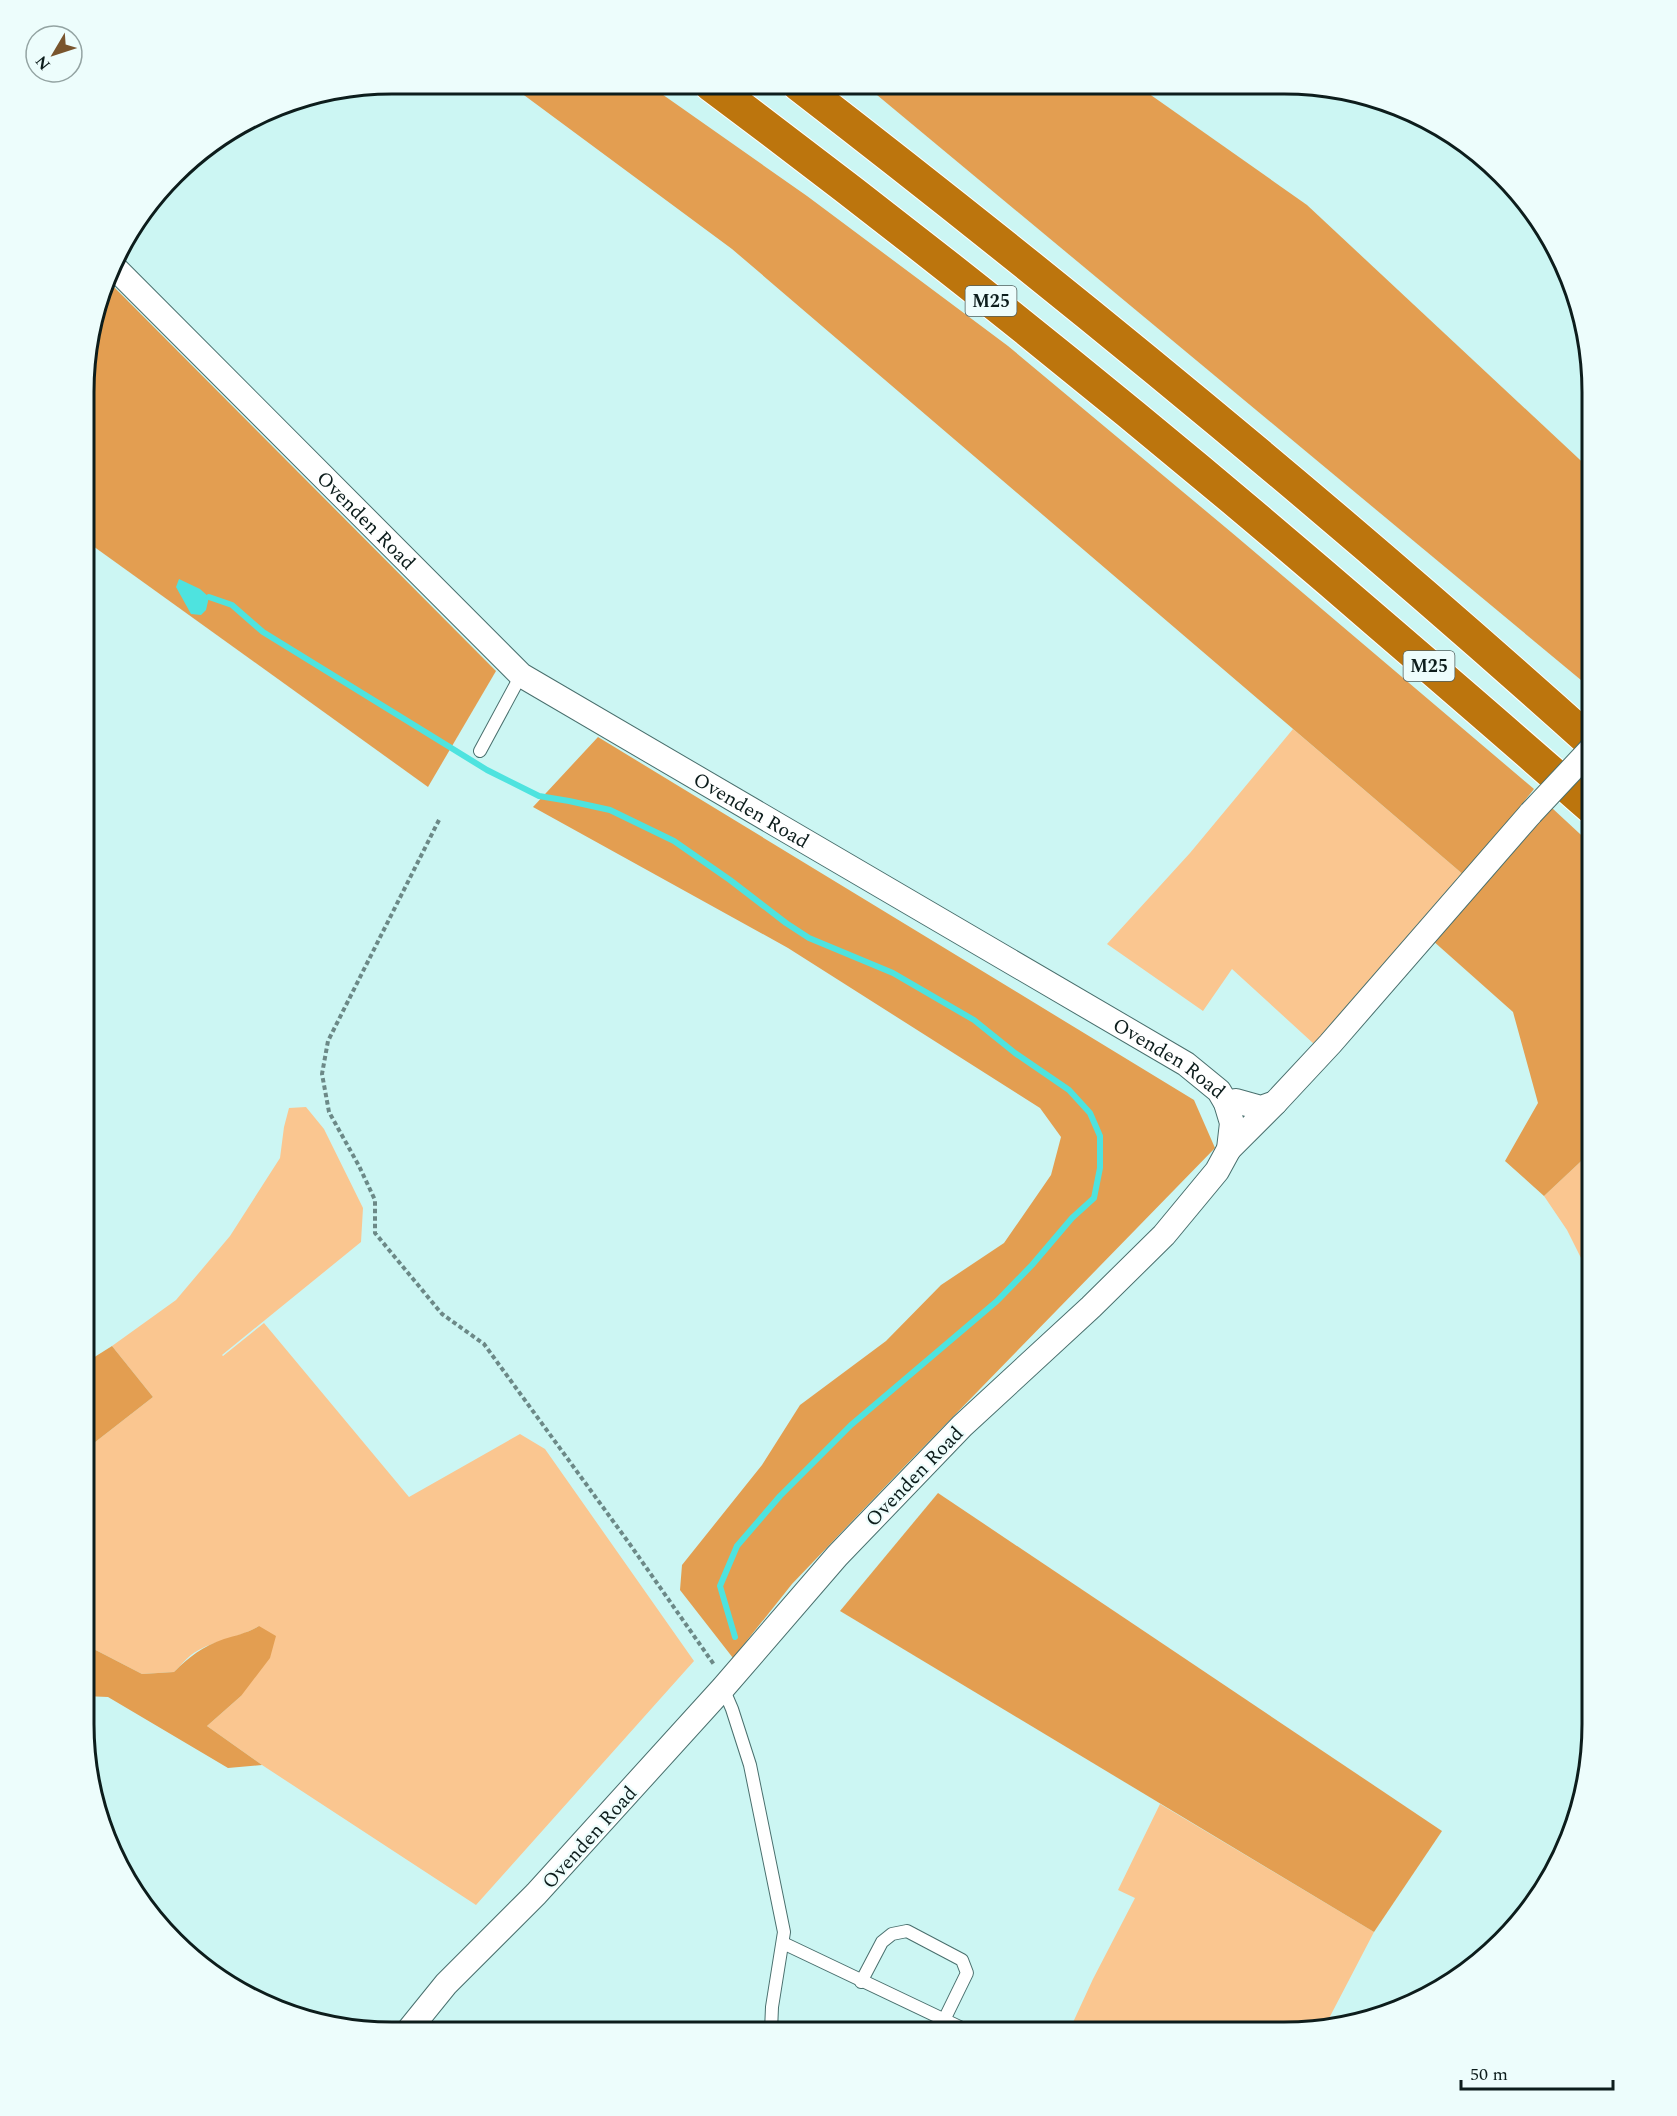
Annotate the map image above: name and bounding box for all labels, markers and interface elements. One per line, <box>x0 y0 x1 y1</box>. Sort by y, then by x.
north arrow <box>24 24 84 84</box>
text: N <box>30 50 57 75</box>
road number: M25 <box>966 286 1016 316</box>
street label: Ovenden Road <box>309 464 422 577</box>
road number: M25 <box>1404 651 1454 681</box>
street label: Ovenden Road <box>687 765 815 857</box>
street label: Ovenden Road <box>1107 1010 1232 1107</box>
street label: Ovenden Road <box>859 1420 971 1534</box>
street label: Ovenden Road <box>535 1779 644 1896</box>
scale bar <box>1461 2053 1612 2091</box>
text: 50 m <box>1470 2061 1508 2088</box>

